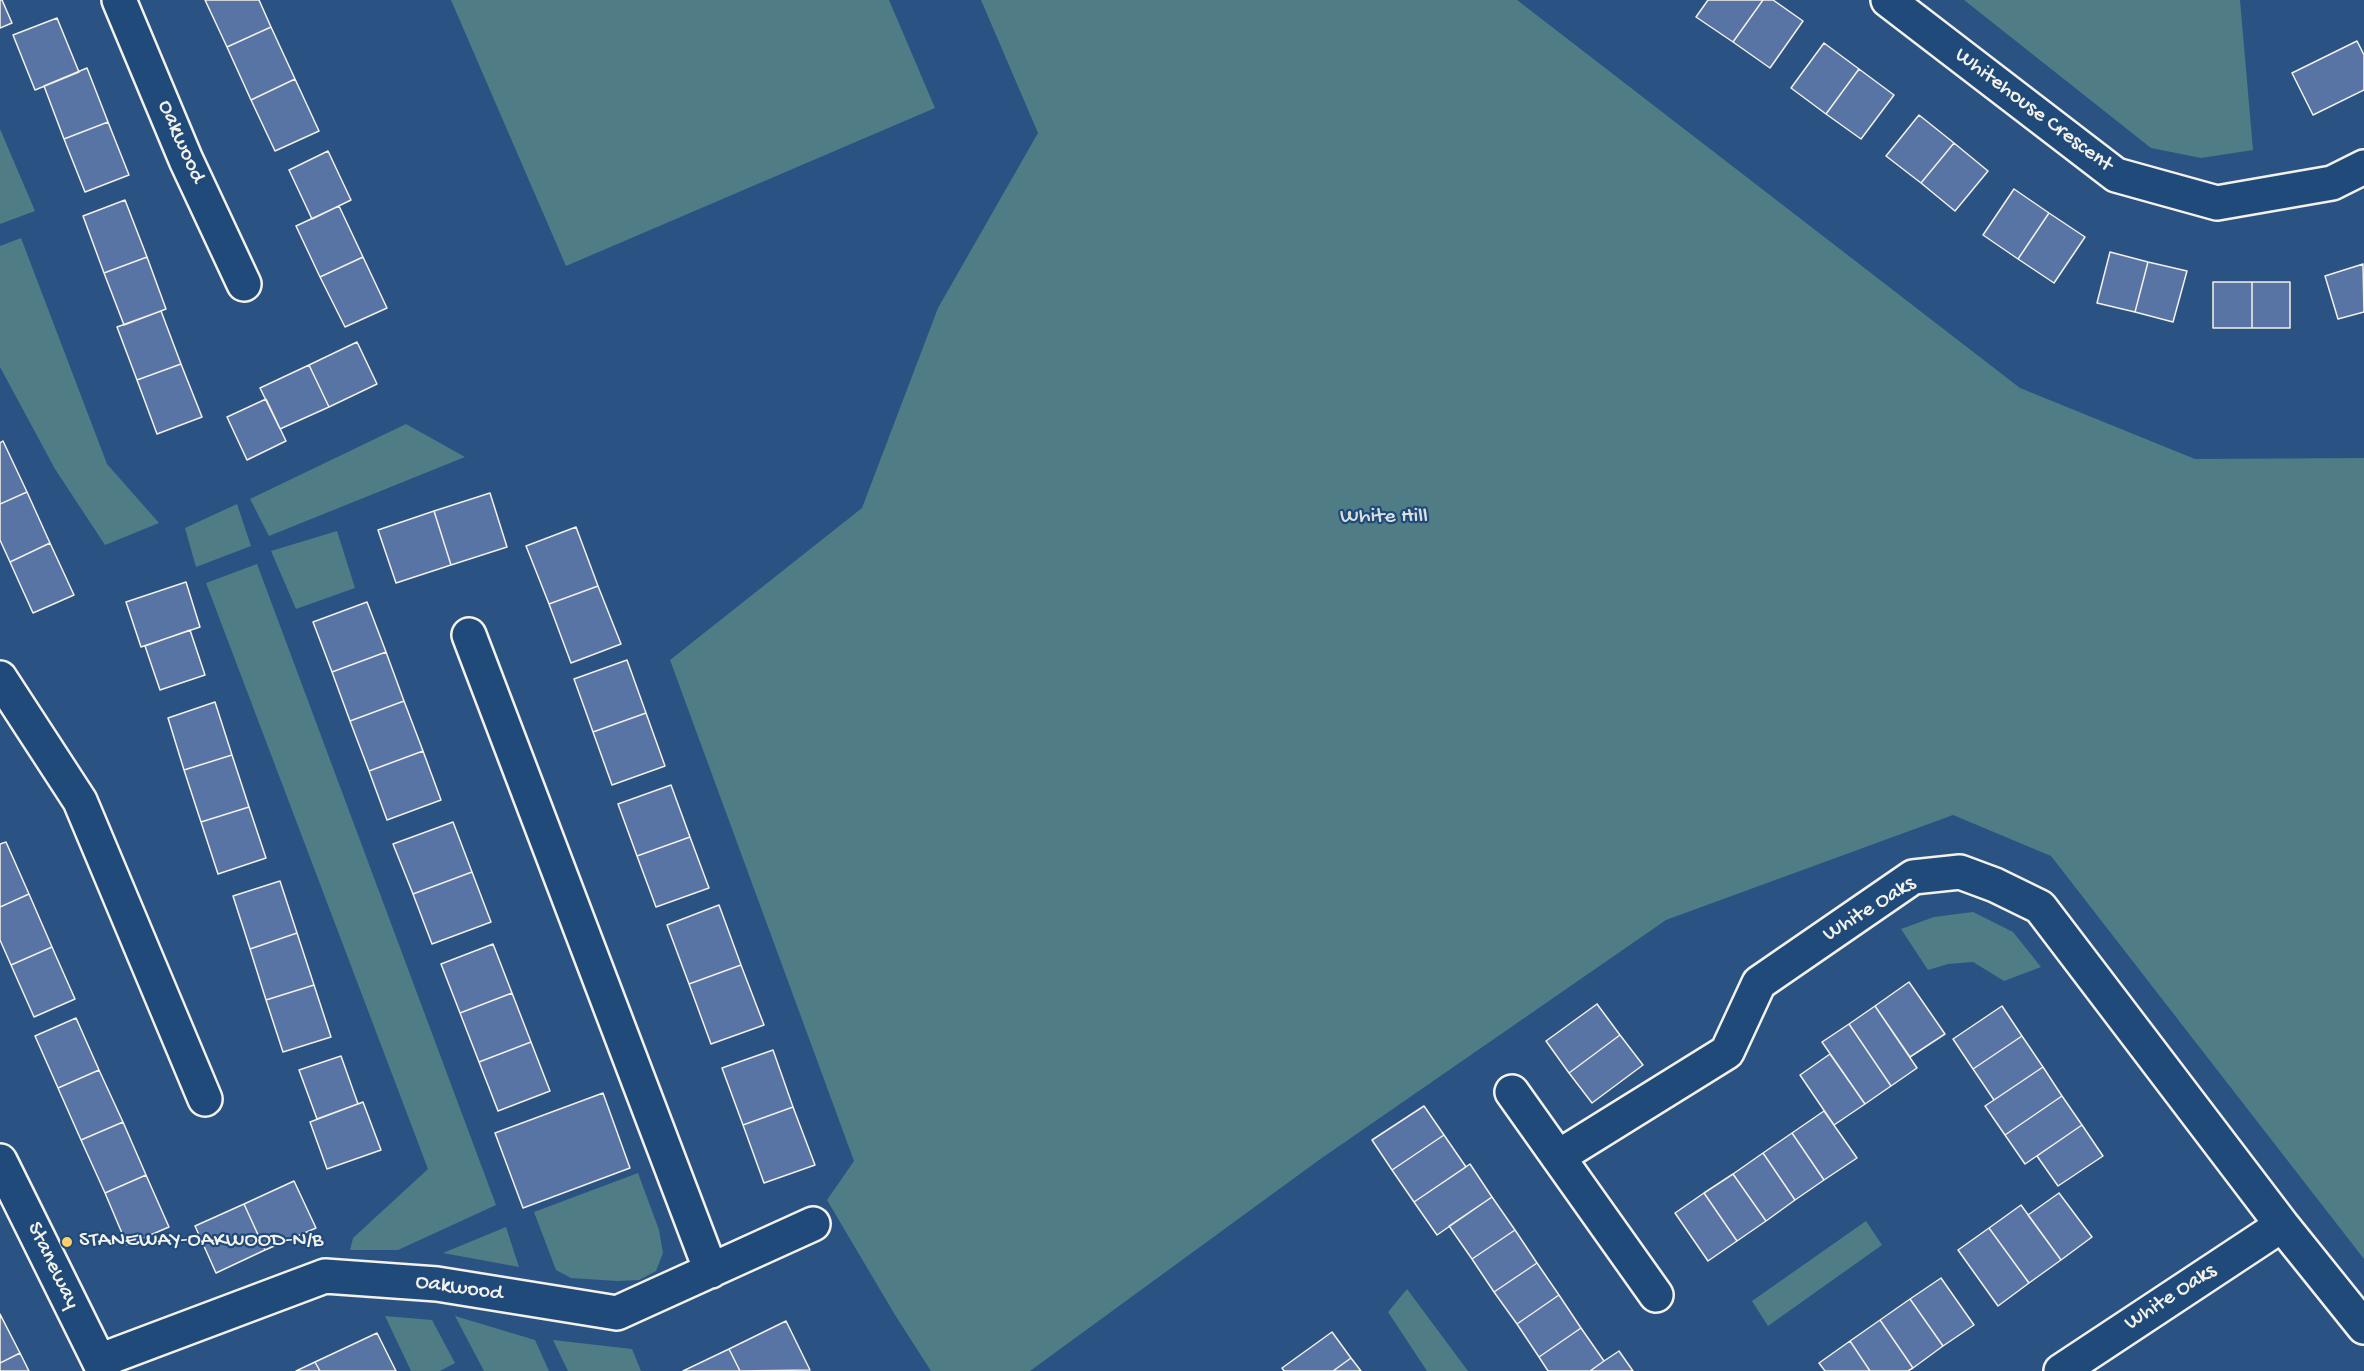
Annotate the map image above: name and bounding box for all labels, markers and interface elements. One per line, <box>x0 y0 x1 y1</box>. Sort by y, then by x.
street label: Whitehouse Crescent <box>1949 43 2117 179</box>
street label: Oakwood <box>150 96 210 188</box>
park label: White Hill <box>1340 505 1428 531</box>
street label: White Oaks <box>1819 871 1921 949</box>
street label: Staneway <box>20 1218 84 1314</box>
place label: STANEWAY-OAKWOOD-N/B <box>79 1229 323 1255</box>
marker: STANEWAY-OAKWOOD-N/B <box>60 1235 74 1249</box>
street label: White Oaks <box>2120 1259 2222 1337</box>
street label: Oakwood <box>414 1270 504 1308</box>

